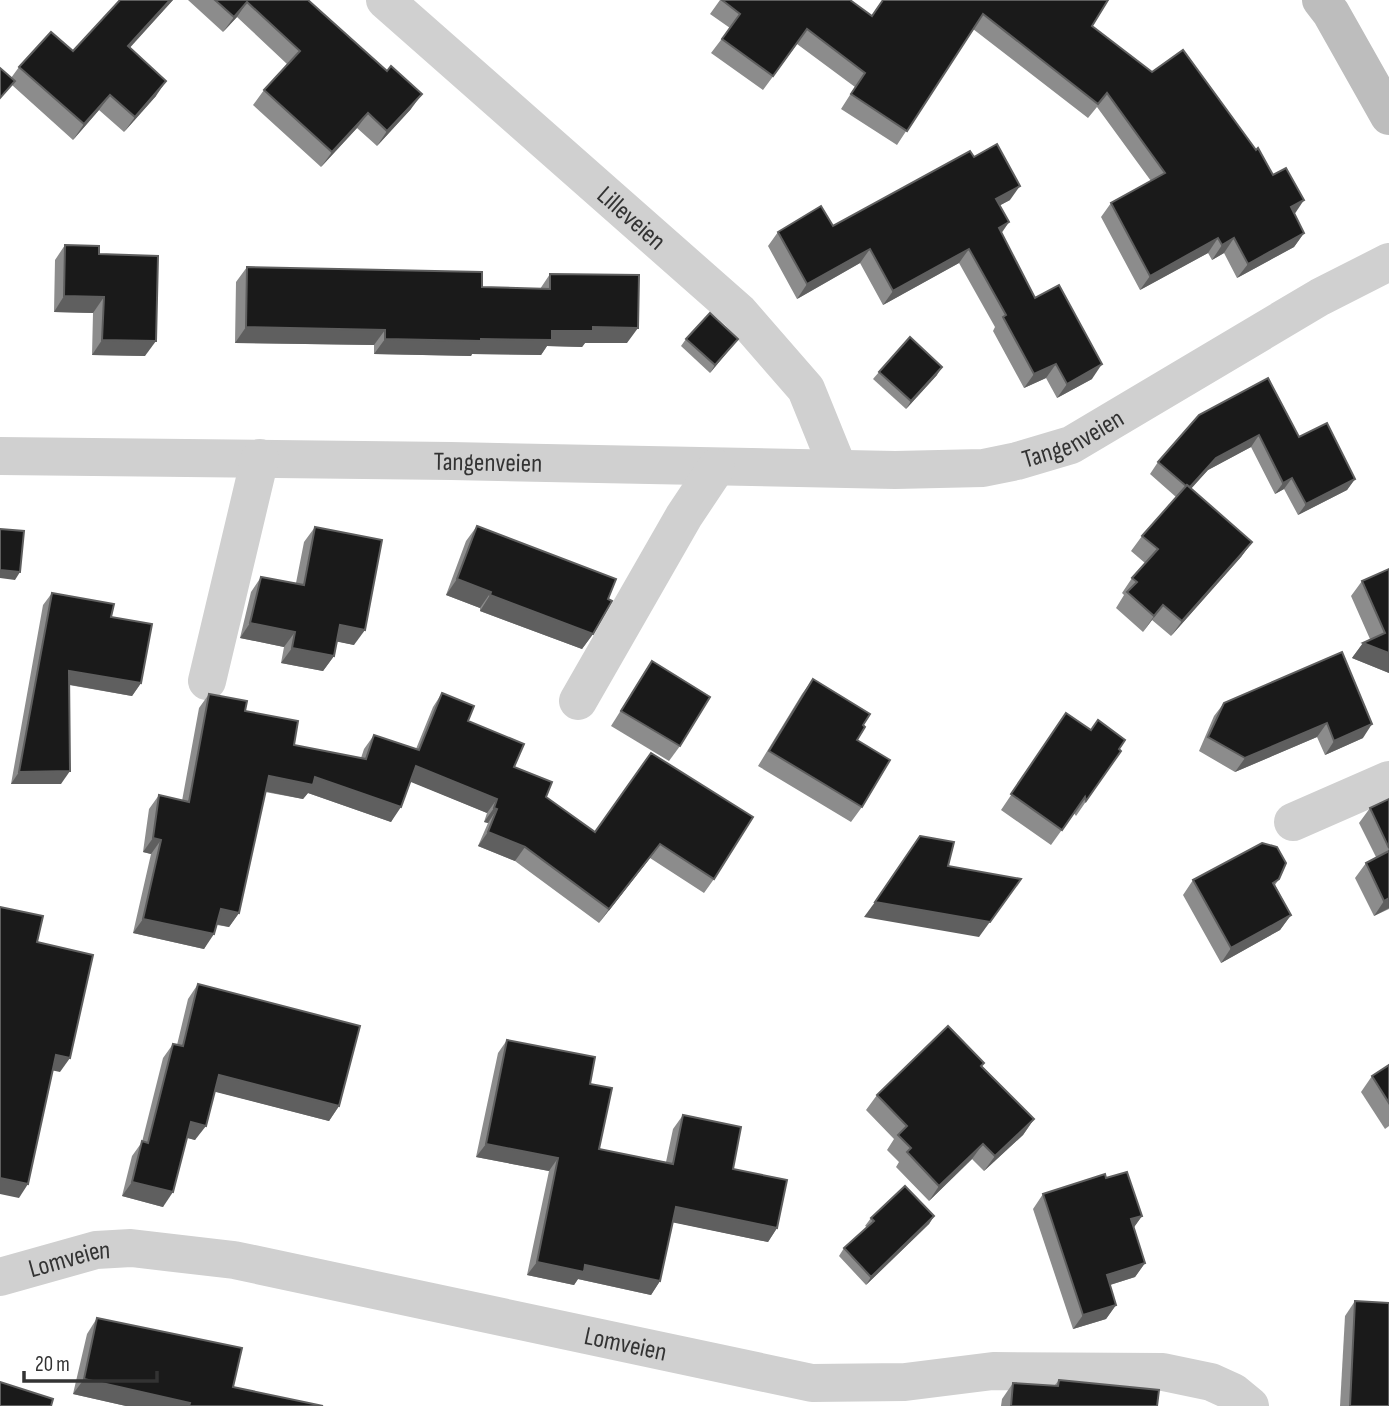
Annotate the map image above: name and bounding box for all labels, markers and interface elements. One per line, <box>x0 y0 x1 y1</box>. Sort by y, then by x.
street label: Lilleveien <box>590 180 672 257</box>
street label: Tangenveien <box>1019 403 1130 476</box>
street label: Tangenveien <box>434 447 543 480</box>
street label: Lomveien <box>25 1235 111 1285</box>
street label: Lomveien <box>581 1321 670 1369</box>
scale bar <box>24 1340 158 1384</box>
text: 20 m <box>35 1352 70 1377</box>

